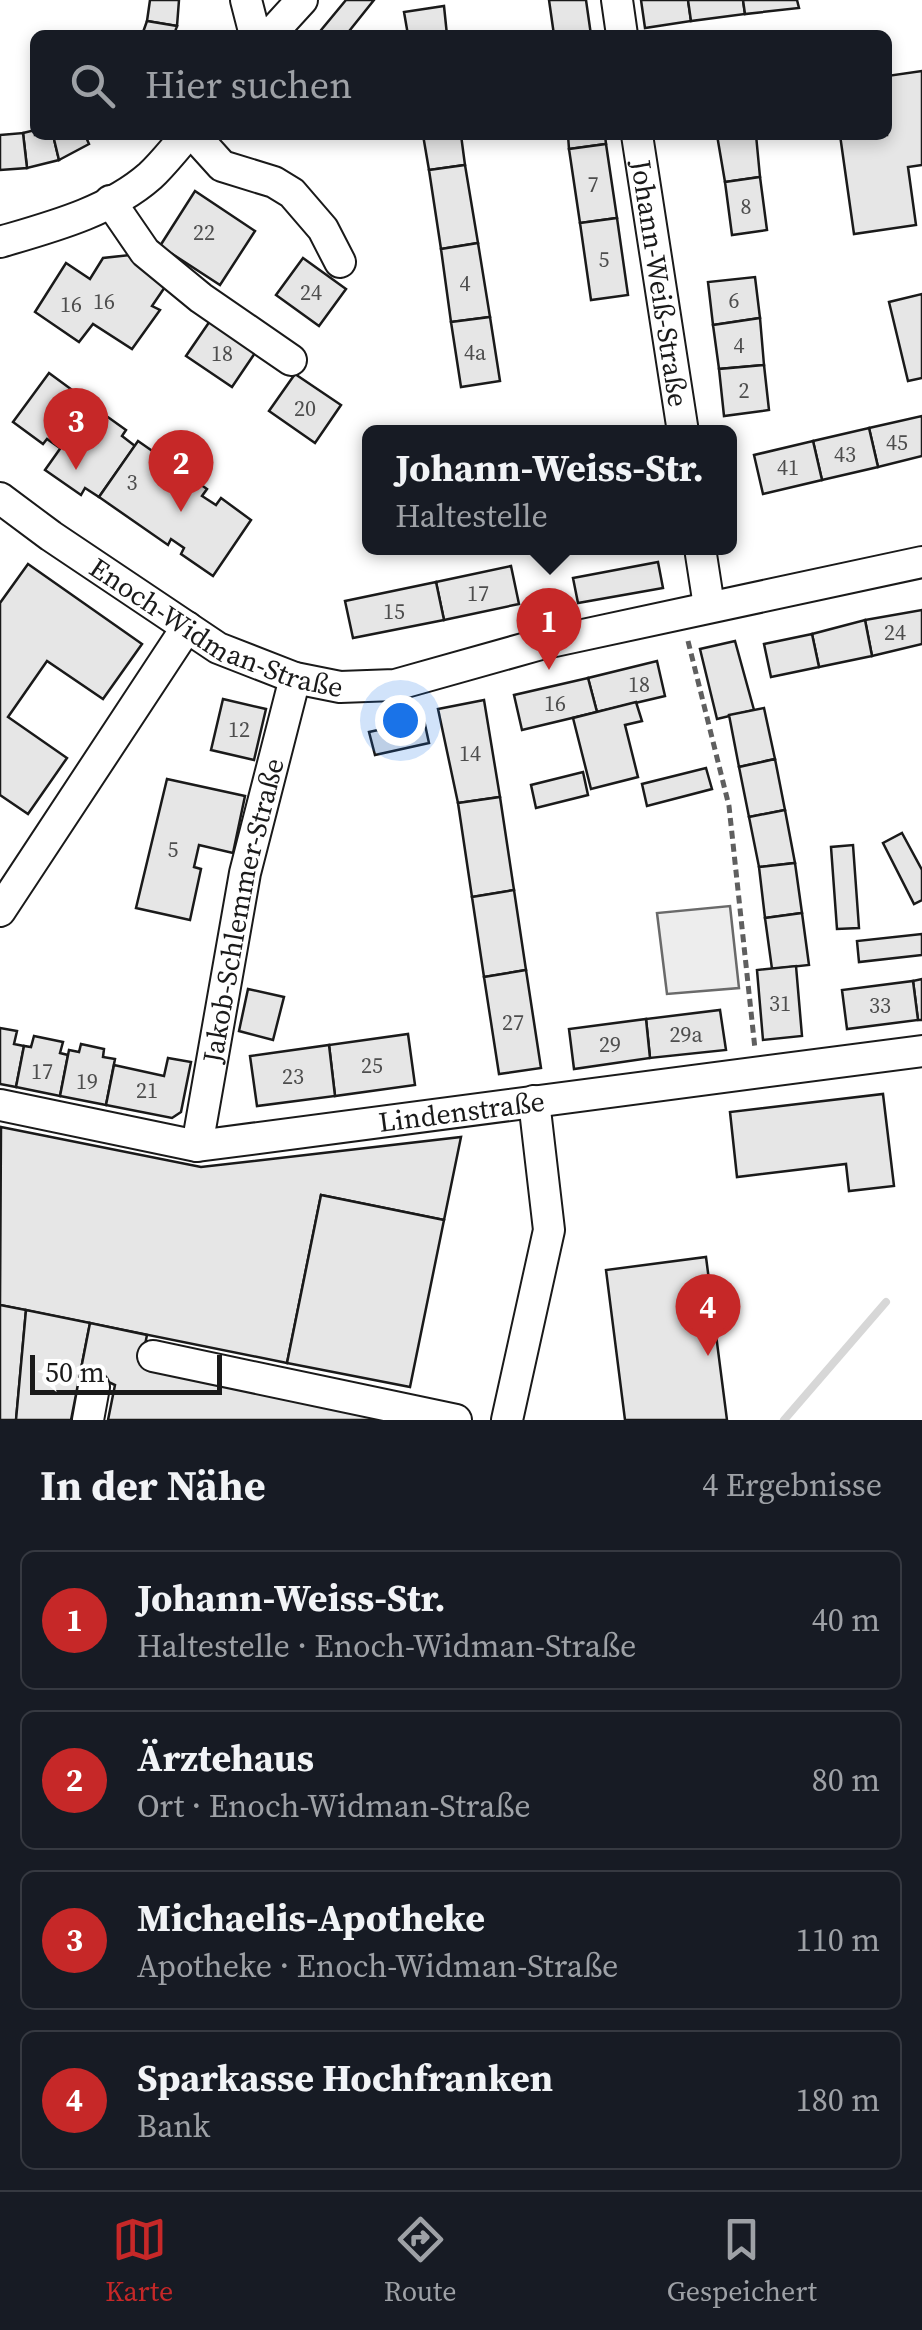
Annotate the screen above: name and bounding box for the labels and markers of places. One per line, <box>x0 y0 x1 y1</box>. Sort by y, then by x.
pin: 3 <box>44 388 108 470</box>
pin: 2 <box>148 430 214 512</box>
pin: 1 <box>516 588 582 670</box>
pin: 4 <box>676 1274 740 1356</box>

